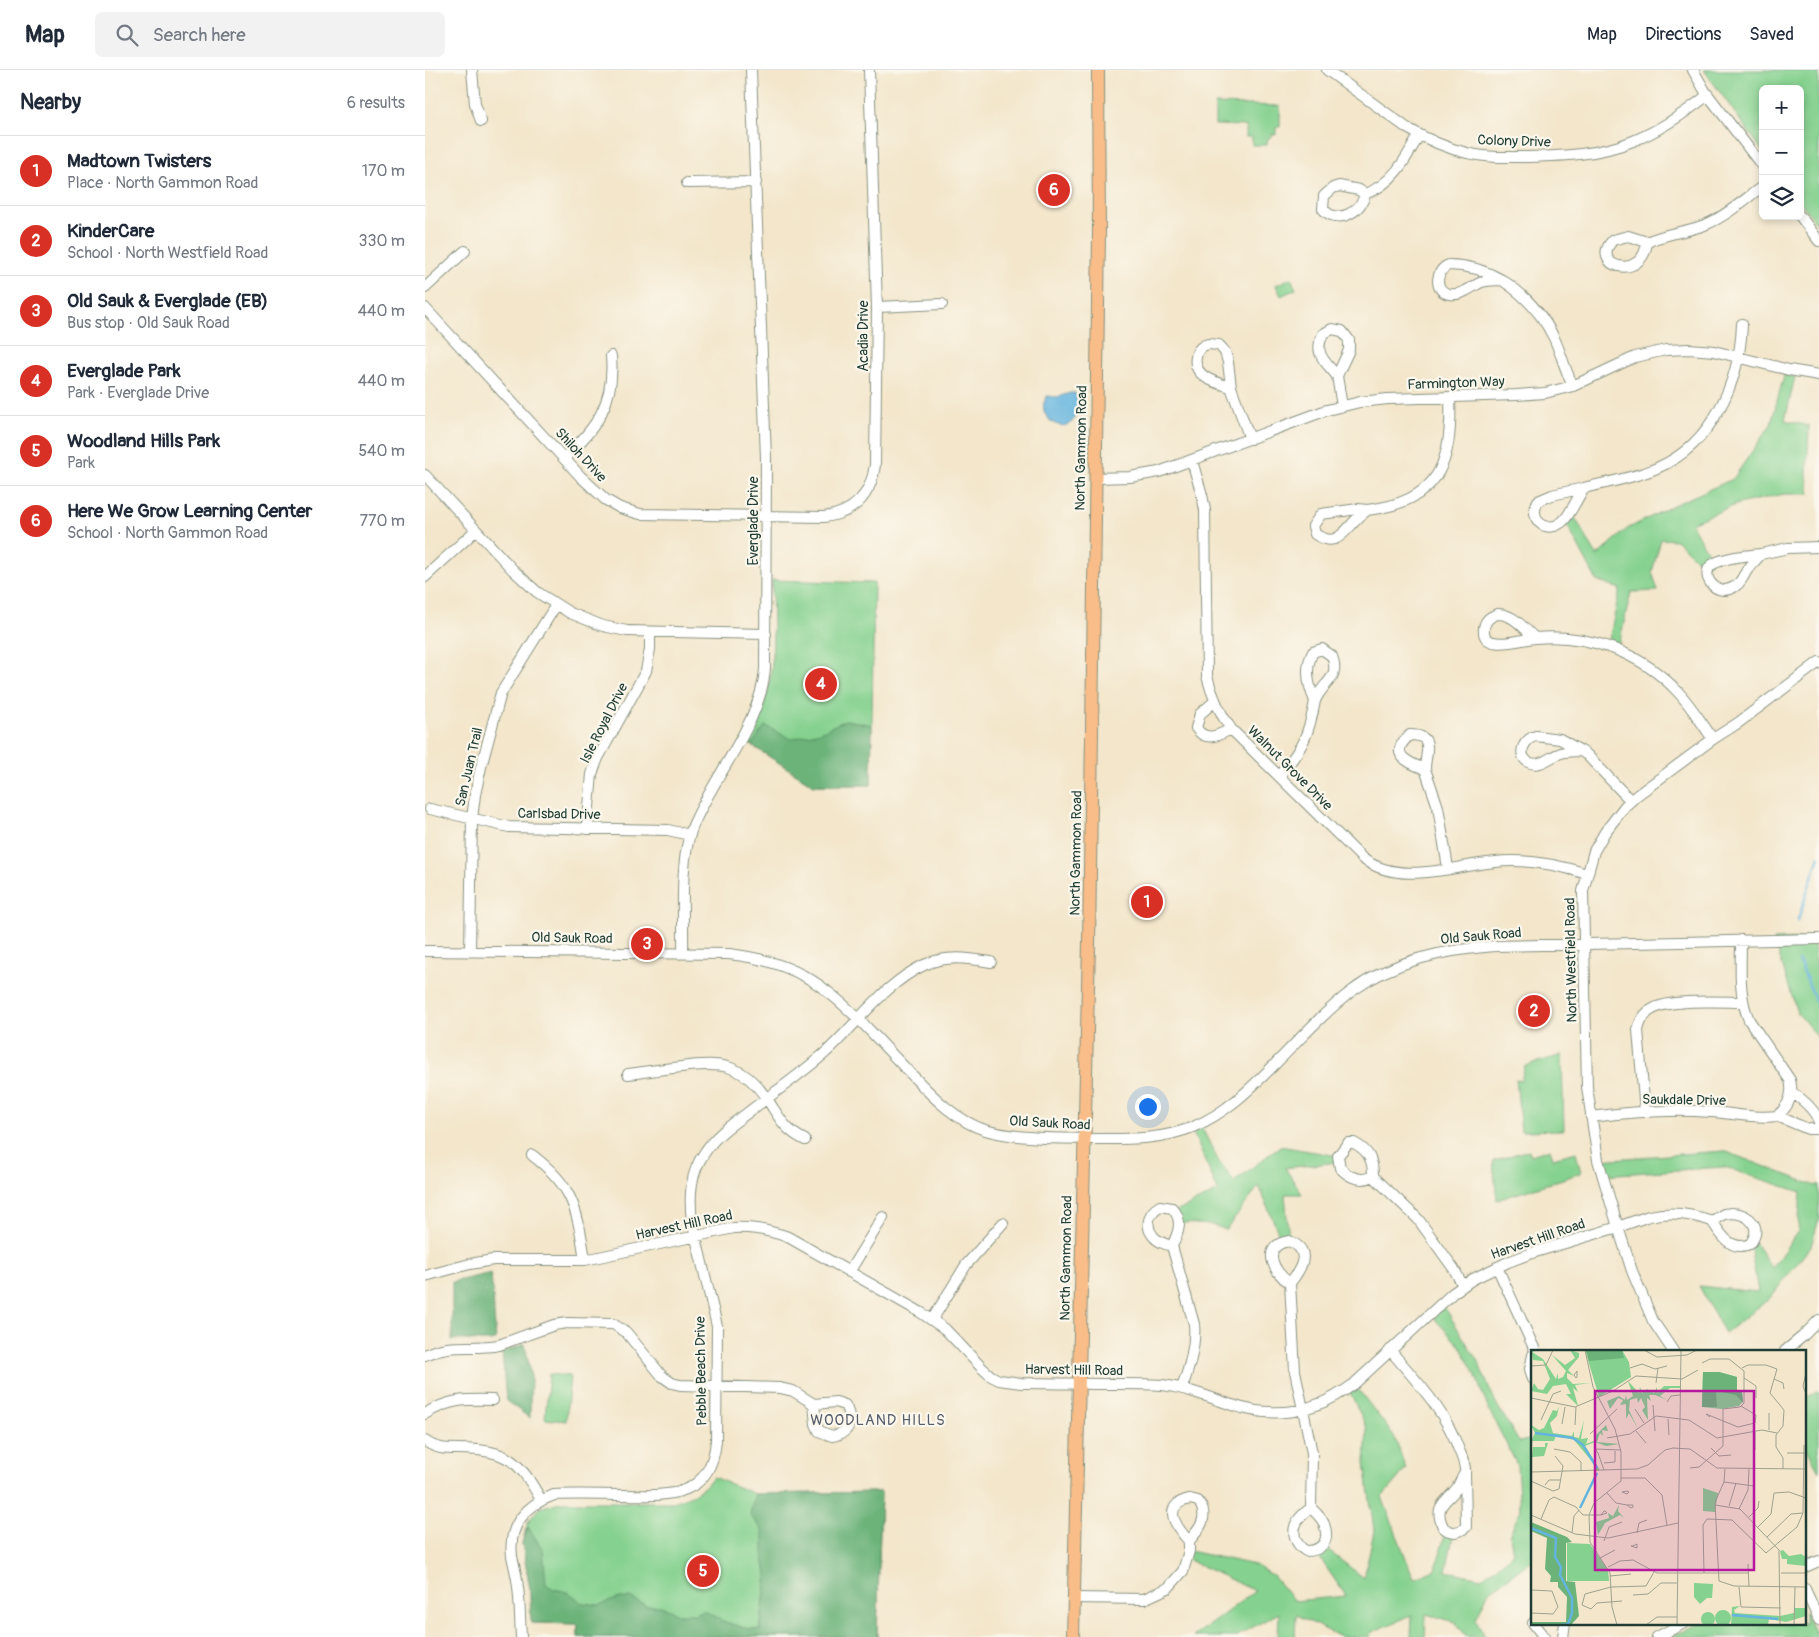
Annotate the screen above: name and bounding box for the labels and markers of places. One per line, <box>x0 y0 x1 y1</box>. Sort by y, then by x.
pin: 6 <box>1038 171 1070 209</box>
pin: 4 <box>805 665 837 703</box>
pin: 1 <box>1131 883 1163 921</box>
pin: 3 <box>631 925 663 963</box>
pin: 2 <box>1518 992 1550 1030</box>
pin: 5 <box>687 1552 719 1590</box>

